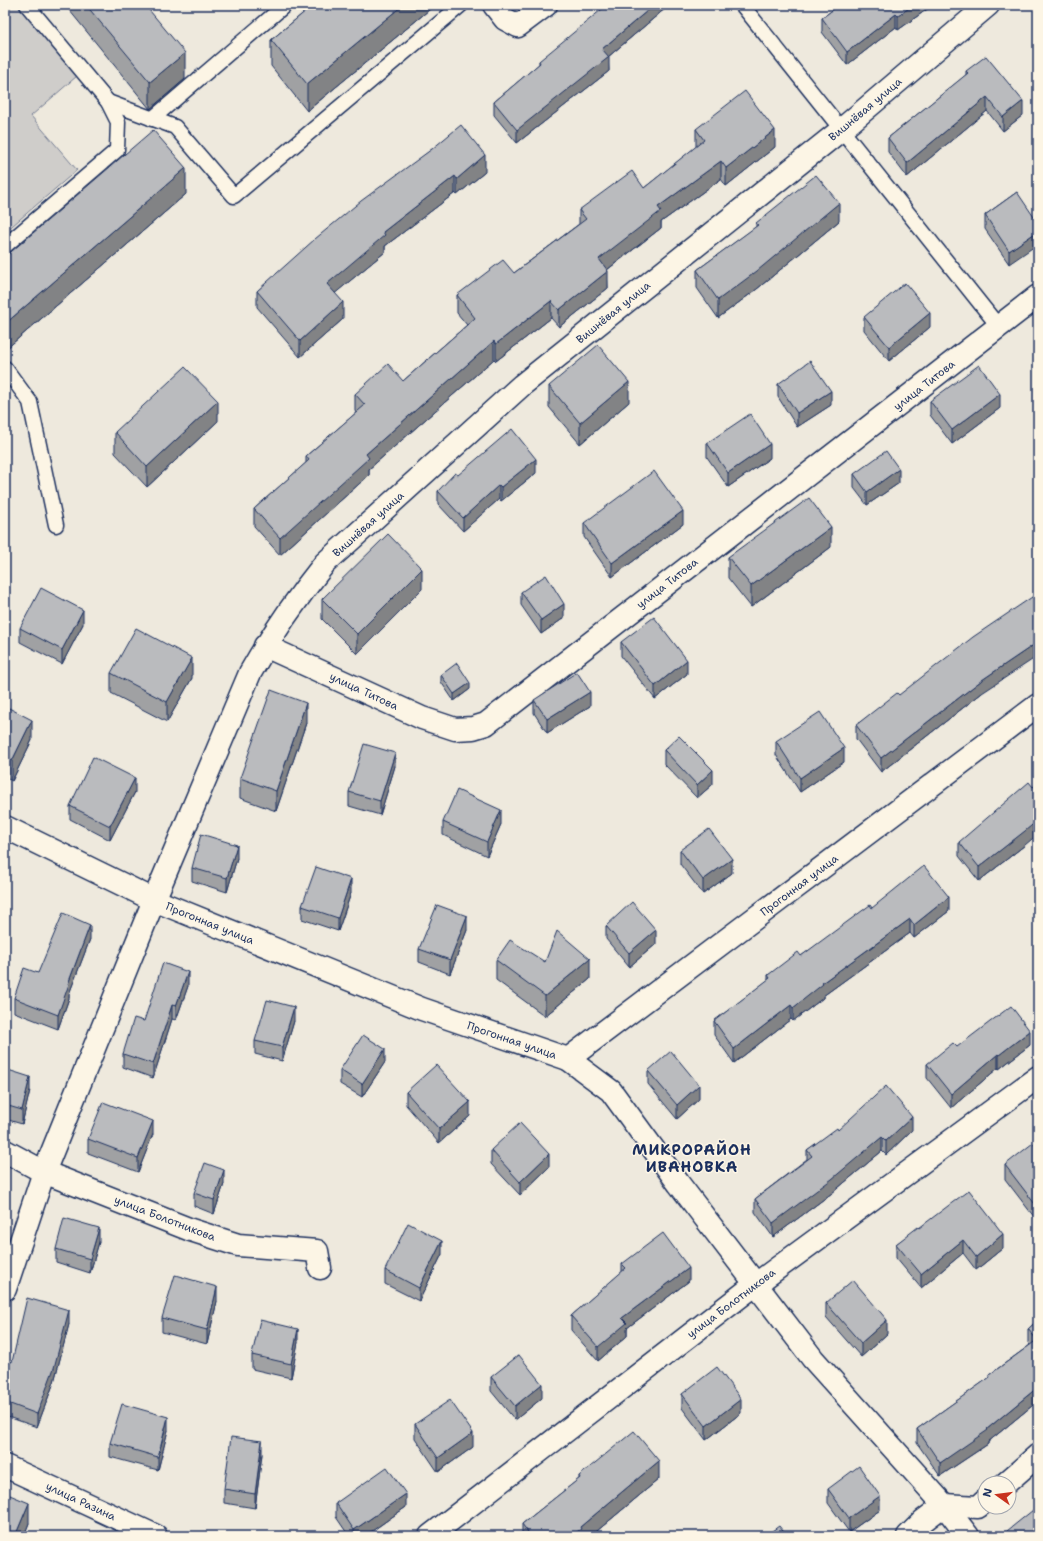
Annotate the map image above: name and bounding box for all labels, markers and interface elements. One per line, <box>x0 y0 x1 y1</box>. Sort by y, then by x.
street label: Вишнёвая улица <box>825 74 905 145</box>
street label: Вишнёвая улица <box>573 278 654 347</box>
street label: улица Титова <box>891 357 958 414</box>
street label: Вишнёвая улица <box>329 488 407 561</box>
street label: улица Титова <box>634 555 701 612</box>
street label: улица Титова <box>327 669 401 714</box>
street label: Прогонная улица <box>757 851 841 920</box>
street label: Прогонная улица <box>163 899 256 948</box>
street label: Прогонная улица <box>465 1018 559 1063</box>
district label: МИКРОРАЙОН ИВАНОВКА <box>632 1140 752 1177</box>
street label: улица Болотникова <box>112 1192 218 1245</box>
street label: улица Болотникова <box>684 1265 779 1342</box>
north arrow <box>977 1475 1017 1515</box>
street label: улица Разина <box>43 1479 118 1524</box>
text: N <box>979 1486 996 1499</box>

